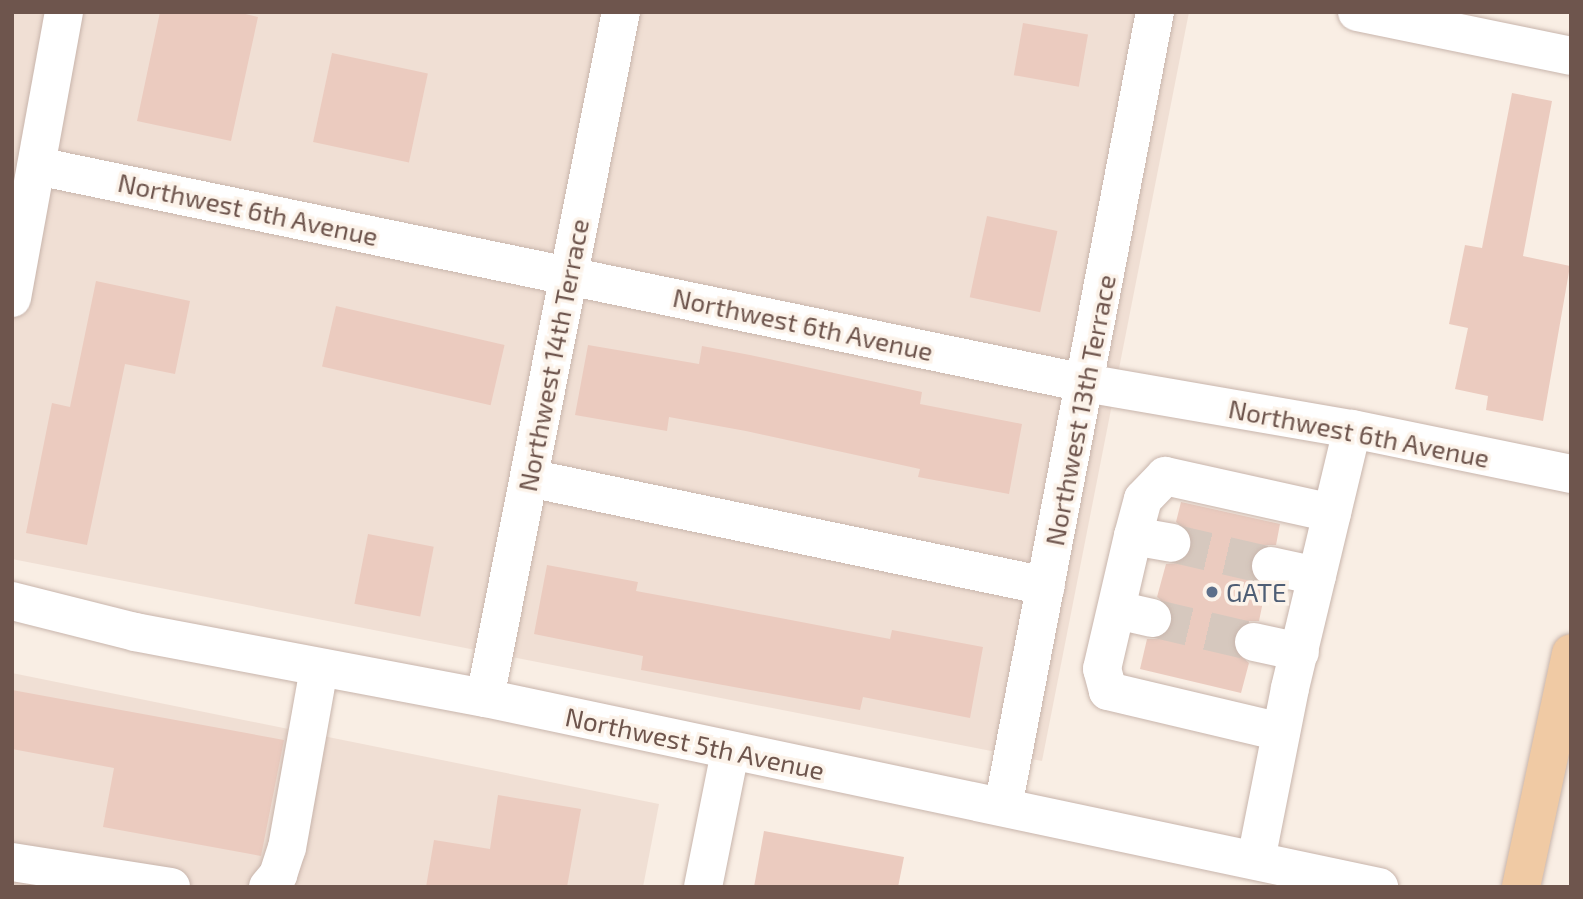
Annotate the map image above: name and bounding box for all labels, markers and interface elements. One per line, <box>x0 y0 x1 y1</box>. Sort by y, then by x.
street label: Northwest 6th Avenue <box>115 166 381 252</box>
street label: Northwest 14th Terrace <box>511 216 595 494</box>
street label: Northwest 13th Terrace <box>1038 272 1122 548</box>
street label: Northwest 6th Avenue <box>670 281 936 367</box>
street label: Northwest 6th Avenue <box>1226 392 1492 474</box>
place label: GATE <box>1226 576 1287 608</box>
marker: GATE <box>1204 584 1220 600</box>
street label: Northwest 5th Avenue <box>562 700 828 786</box>

